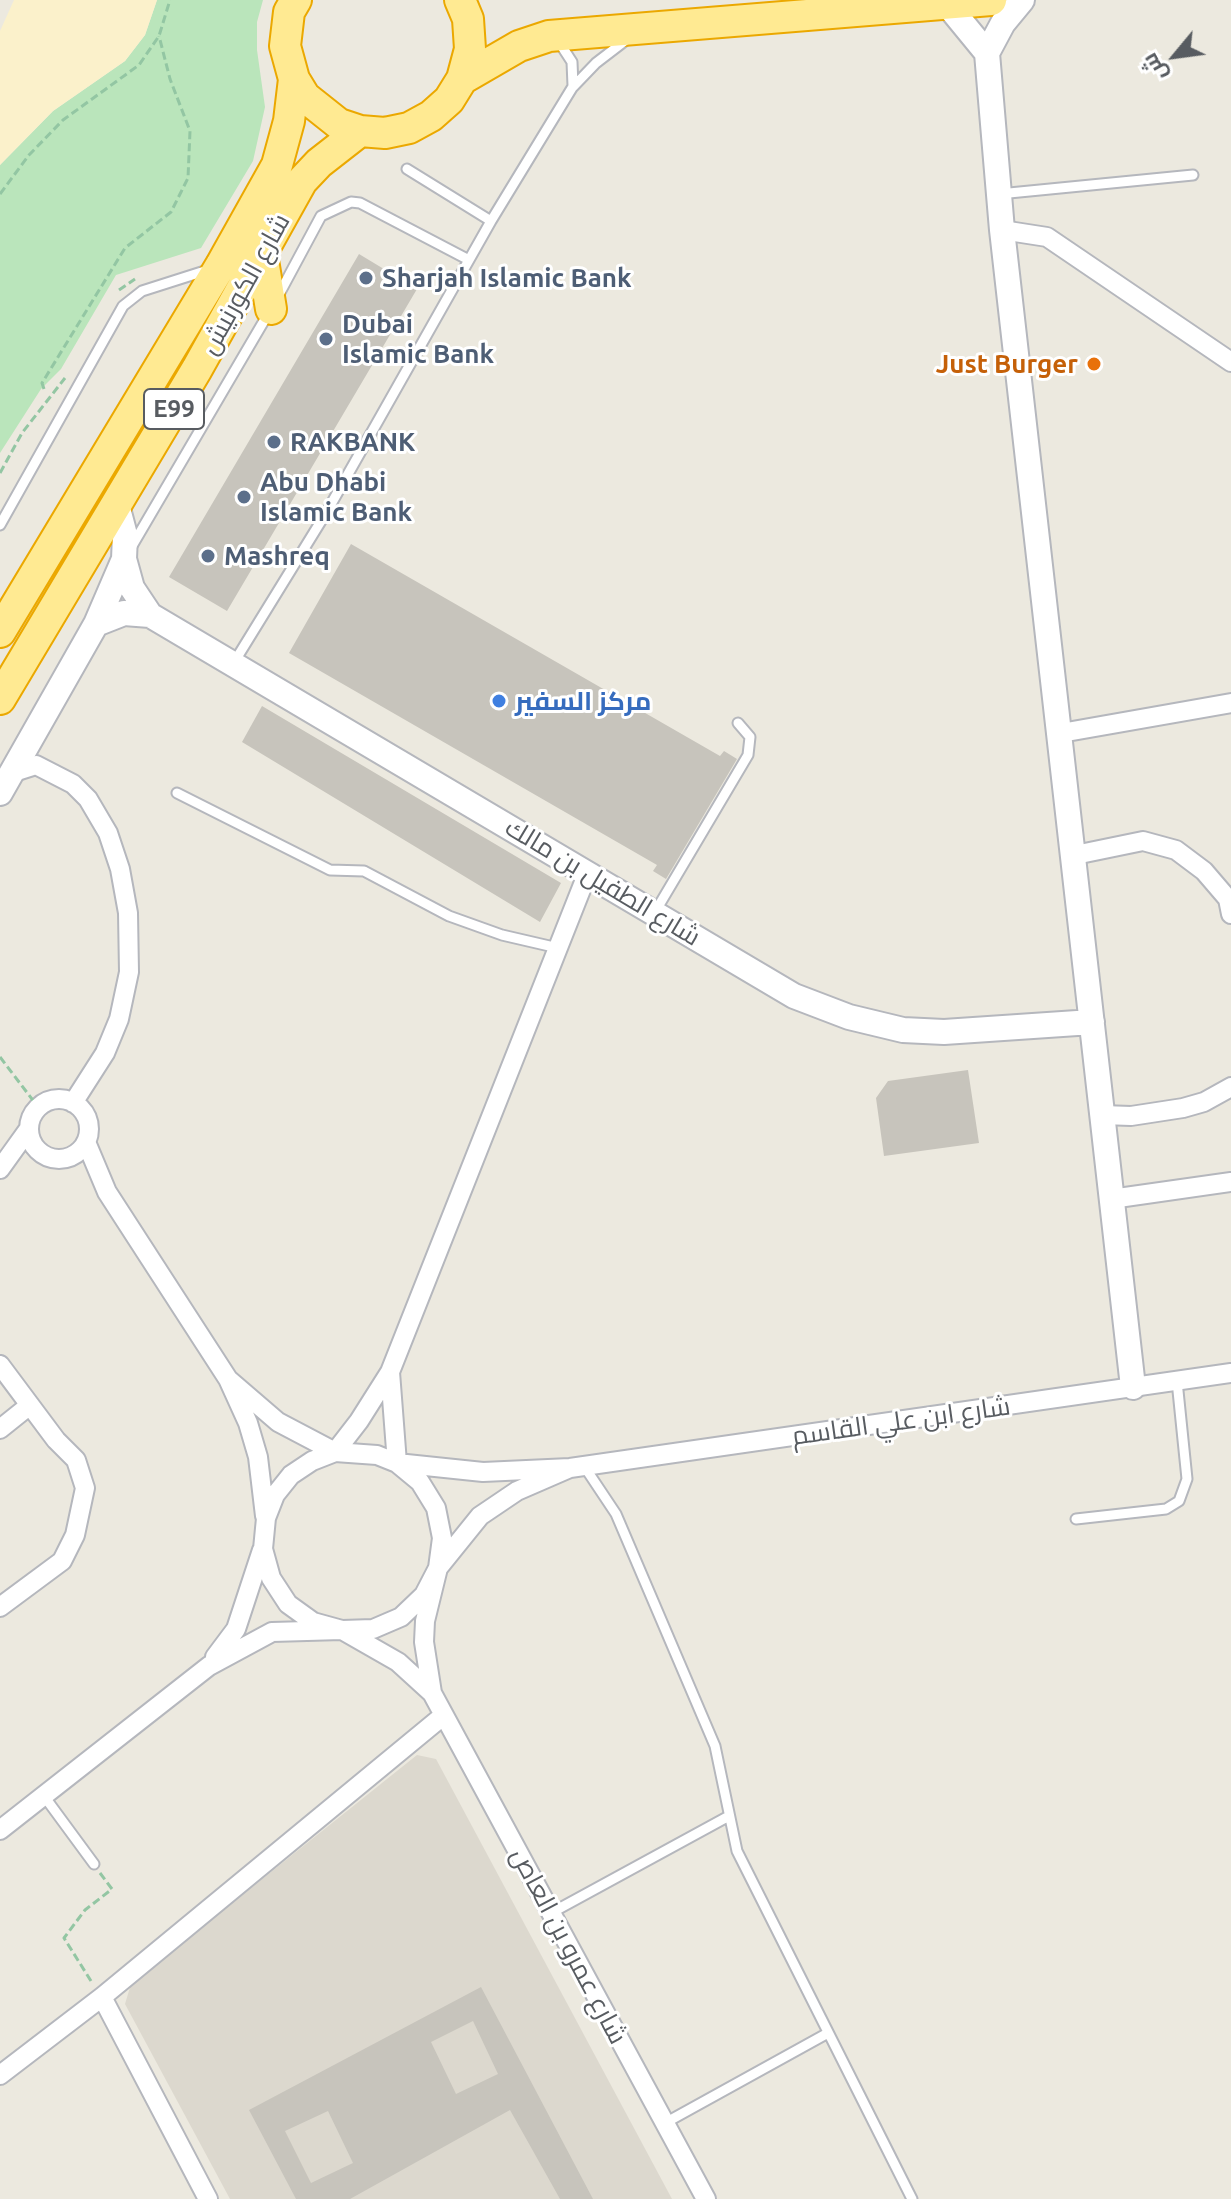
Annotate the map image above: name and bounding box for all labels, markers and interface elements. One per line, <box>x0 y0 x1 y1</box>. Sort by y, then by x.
north arrow <box>1135 16 1215 96</box>
text: ش <box>1136 49 1171 86</box>
street label: شارع الكورنيش <box>193 208 297 360</box>
place label: Sharjah Islamic Bank <box>382 262 632 294</box>
marker: Sharjah Islamic Bank <box>357 269 375 287</box>
place label: Dubai Islamic Bank <box>342 308 494 370</box>
marker: Dubai Islamic Bank <box>317 330 335 348</box>
place label: Just Burger <box>936 348 1078 380</box>
marker: Just Burger <box>1085 355 1103 373</box>
road number: E99 <box>144 389 204 429</box>
place label: RAKBANK <box>290 426 415 458</box>
marker: RAKBANK <box>265 433 283 451</box>
place label: Abu Dhabi Islamic Bank <box>260 466 412 528</box>
marker: Abu Dhabi Islamic Bank <box>235 488 253 506</box>
place label: Mashreq <box>224 540 330 572</box>
marker: Mashreq <box>199 547 217 565</box>
place label: مركز السفير <box>515 685 651 717</box>
marker: مركز السفير <box>490 692 508 710</box>
street label: شارع الطفيل بن مالك <box>500 811 706 953</box>
street label: شارع ابن علي القاسم <box>790 1390 1012 1452</box>
street label: شارع عمرو بن العاص <box>504 1843 634 2049</box>

